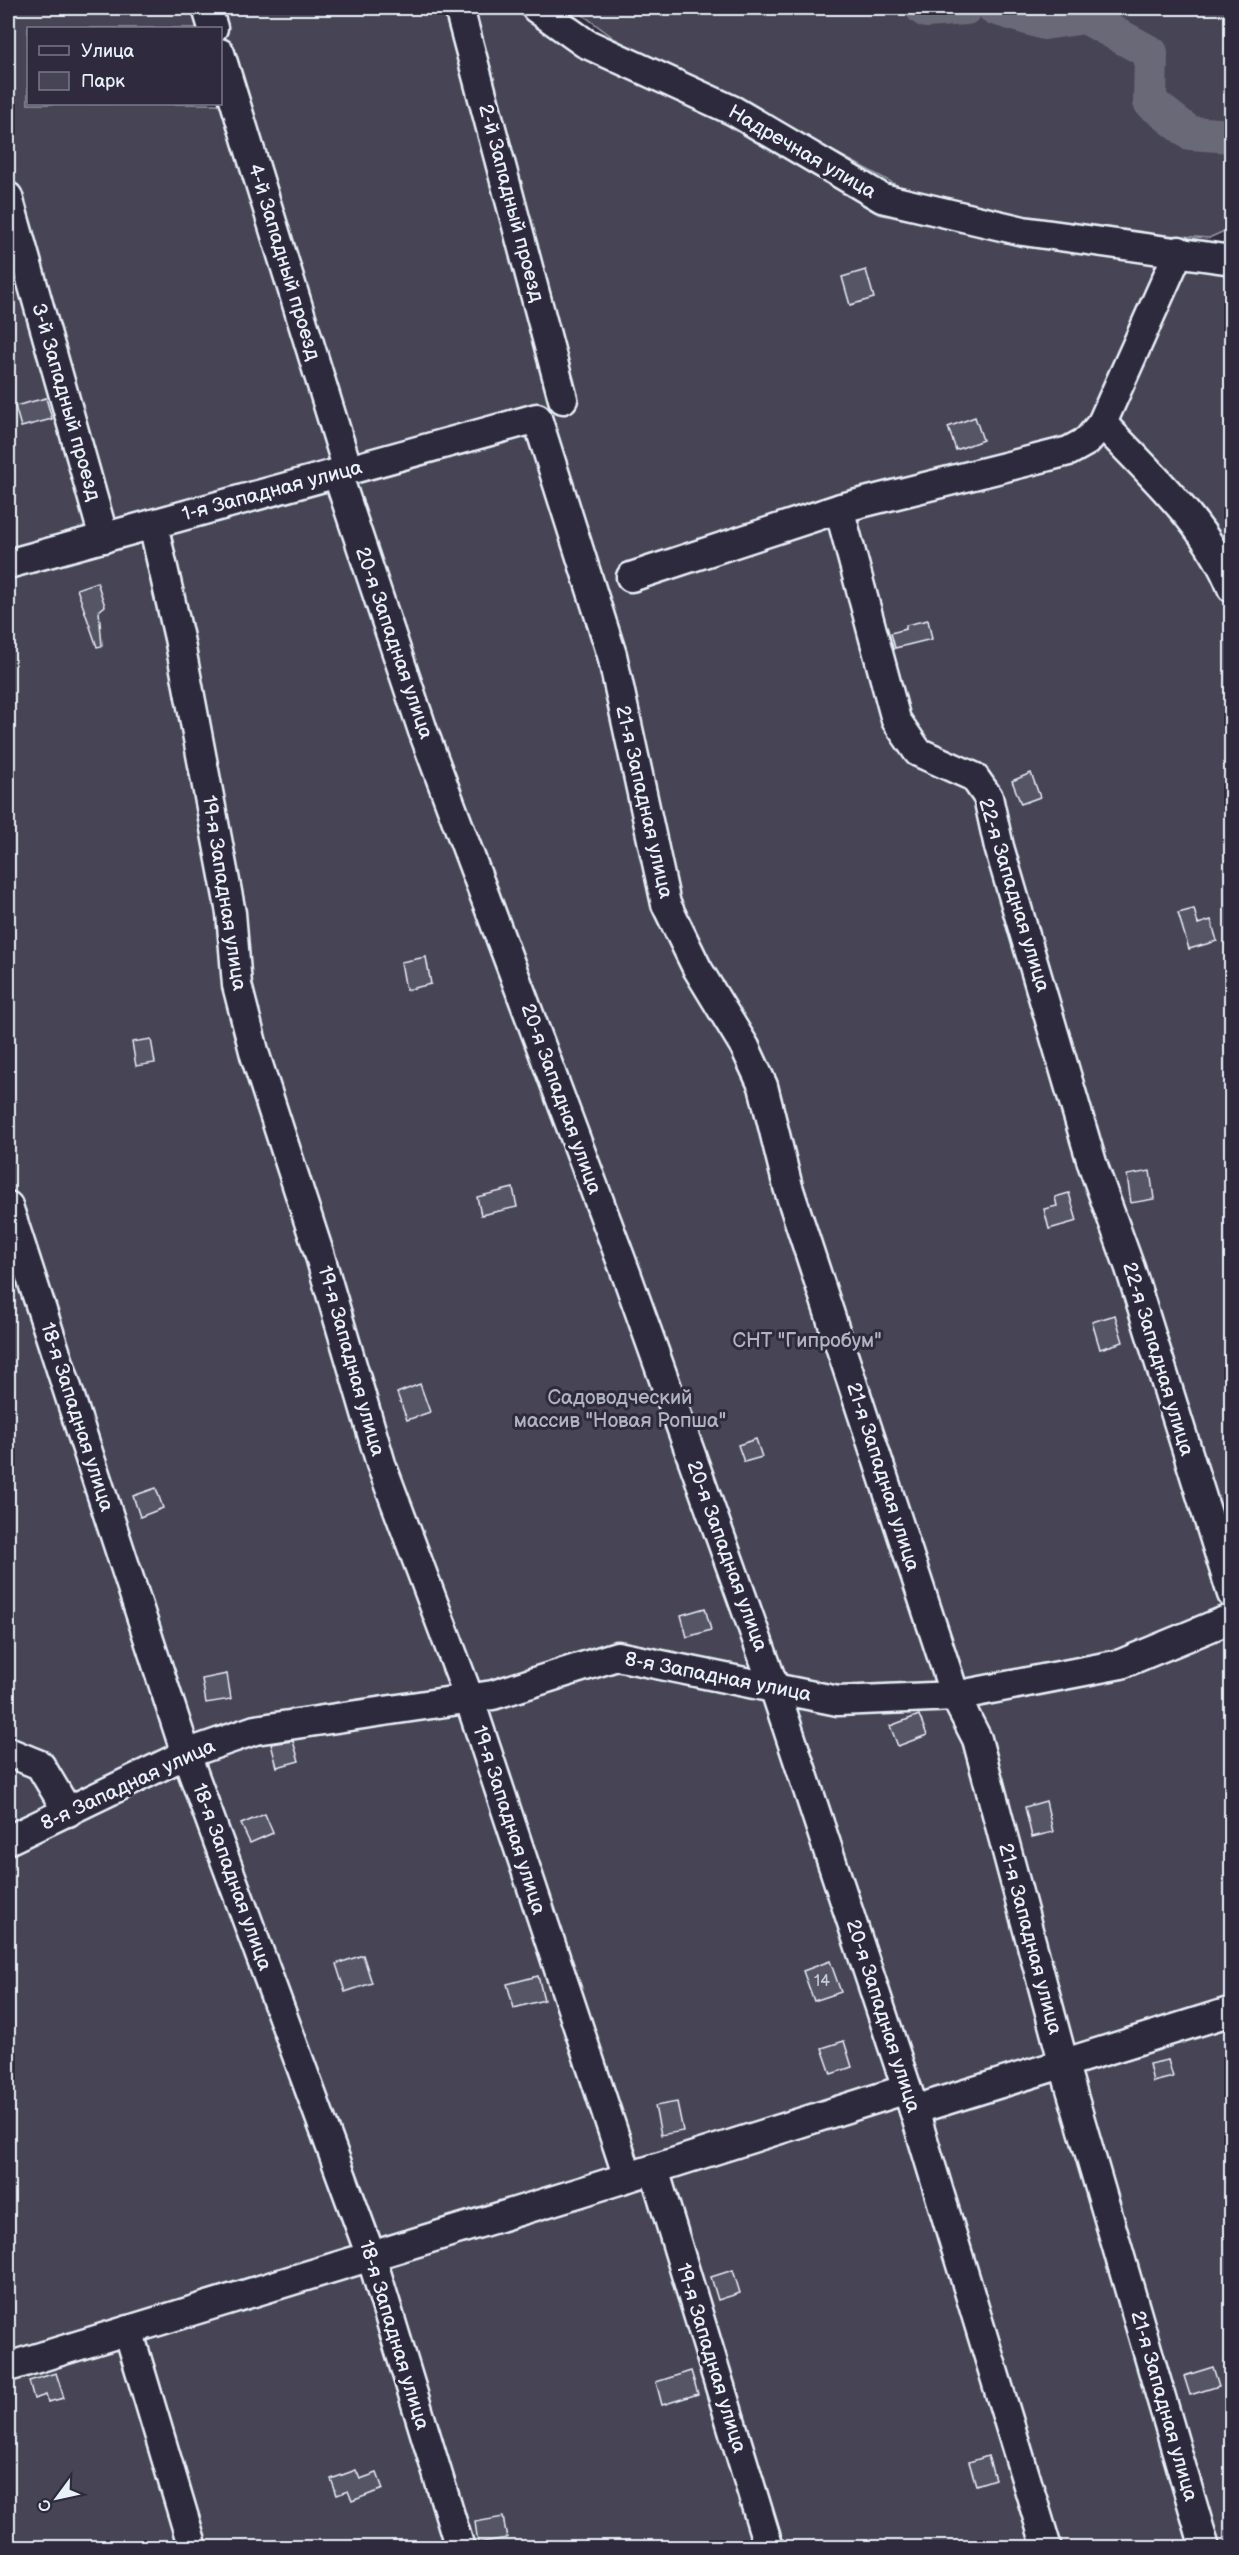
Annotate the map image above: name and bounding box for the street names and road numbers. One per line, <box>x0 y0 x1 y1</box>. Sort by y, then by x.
street label: Надречная улица <box>724 100 880 204</box>
street label: 2-й Западный проезд <box>473 101 549 305</box>
street label: 4-й Западный проезд <box>243 161 325 363</box>
street label: 3-й Западный проезд <box>26 301 106 503</box>
street label: 1-я Западная улица <box>179 455 365 527</box>
street label: 20-я Западная улица <box>350 544 438 742</box>
street label: 21-я Западная улица <box>610 703 678 901</box>
street label: 19-я Западная улица <box>197 794 251 992</box>
street label: 22-я Западная улица <box>973 795 1055 995</box>
street label: 20-я Западная улица <box>515 1000 607 1198</box>
street label: 22-я Западная улица <box>1117 1259 1199 1459</box>
street label: 19-я Западная улица <box>312 1263 390 1459</box>
street label: 18-я Западная улица <box>35 1319 119 1515</box>
street label: 21-я Западная улица <box>841 1380 925 1575</box>
street label: 20-я Западная улица <box>681 1457 773 1655</box>
street label: 8-я Западная улица <box>623 1647 814 1707</box>
street label: 19-я Западная улица <box>467 1723 551 1918</box>
street label: 8-я Западная улица <box>37 1734 219 1836</box>
street label: 18-я Западная улица <box>187 1780 277 1974</box>
street label: 21-я Западная улица <box>993 1841 1067 2037</box>
street label: 20-я Западная улица <box>840 1916 926 2116</box>
street label: 18-я Западная улица <box>354 2237 434 2433</box>
street label: 19-я Западная улица <box>671 2260 751 2456</box>
street label: 21-я Западная улица <box>1125 2308 1203 2504</box>

